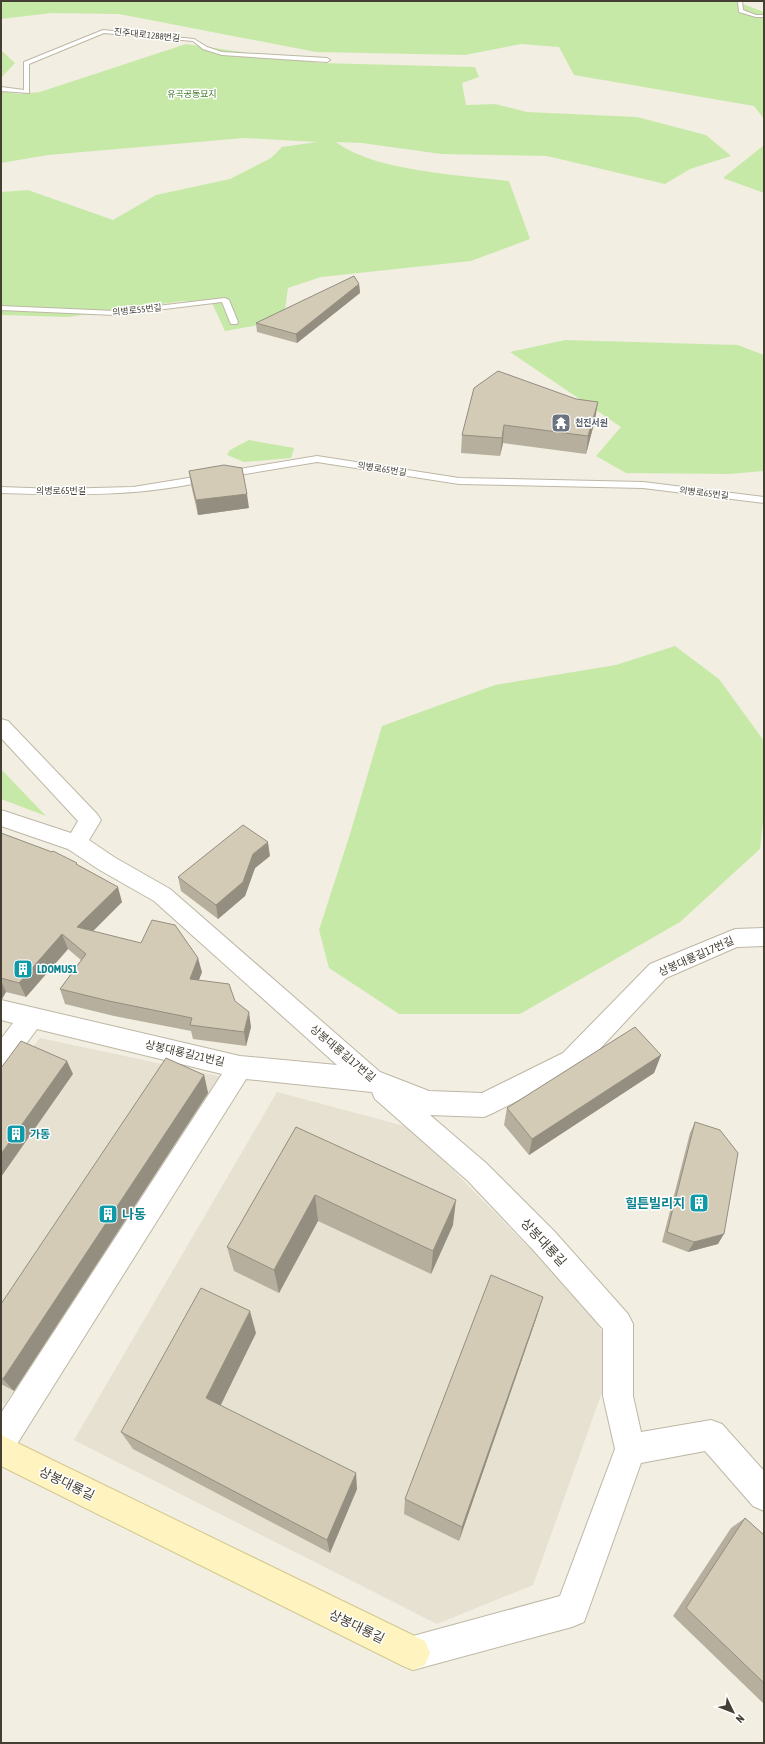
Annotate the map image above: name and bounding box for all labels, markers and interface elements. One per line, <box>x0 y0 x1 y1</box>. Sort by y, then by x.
street label: 진주대로1288번길 <box>113 27 181 43</box>
park label: 유곡공동묘지 <box>167 89 217 99</box>
street label: 의병로55번길 <box>112 302 162 318</box>
temple icon: 천진서원 <box>550 412 572 434</box>
place label: 천진서원 <box>575 417 608 428</box>
street label: 의병로65번길 <box>357 460 407 478</box>
street label: 의병로65번길 <box>679 485 729 501</box>
street label: 의병로65번길 <box>36 486 86 496</box>
street label: 상봉대룡길17번길 <box>656 934 736 978</box>
building icon: LDOMUS1 <box>12 958 34 980</box>
place label: LDOMUS1 <box>37 963 78 975</box>
street label: 상봉대룡길17번길 <box>308 1022 378 1084</box>
street label: 상봉대룡길21번길 <box>144 1038 226 1068</box>
building icon: 가동 <box>5 1123 27 1145</box>
place label: 가동 <box>30 1128 50 1140</box>
building icon: 힐튼빌리지 <box>688 1192 710 1214</box>
place label: 힐튼빌리지 <box>625 1196 685 1211</box>
building icon: 나동 <box>97 1203 119 1225</box>
place label: 나동 <box>122 1207 146 1222</box>
street label: 상봉대룡길 <box>518 1215 570 1269</box>
street label: 상봉대룡길 <box>37 1464 97 1503</box>
street label: 상봉대룡길 <box>327 1607 387 1646</box>
north arrow <box>713 1692 753 1732</box>
text: N <box>734 1712 747 1725</box>

